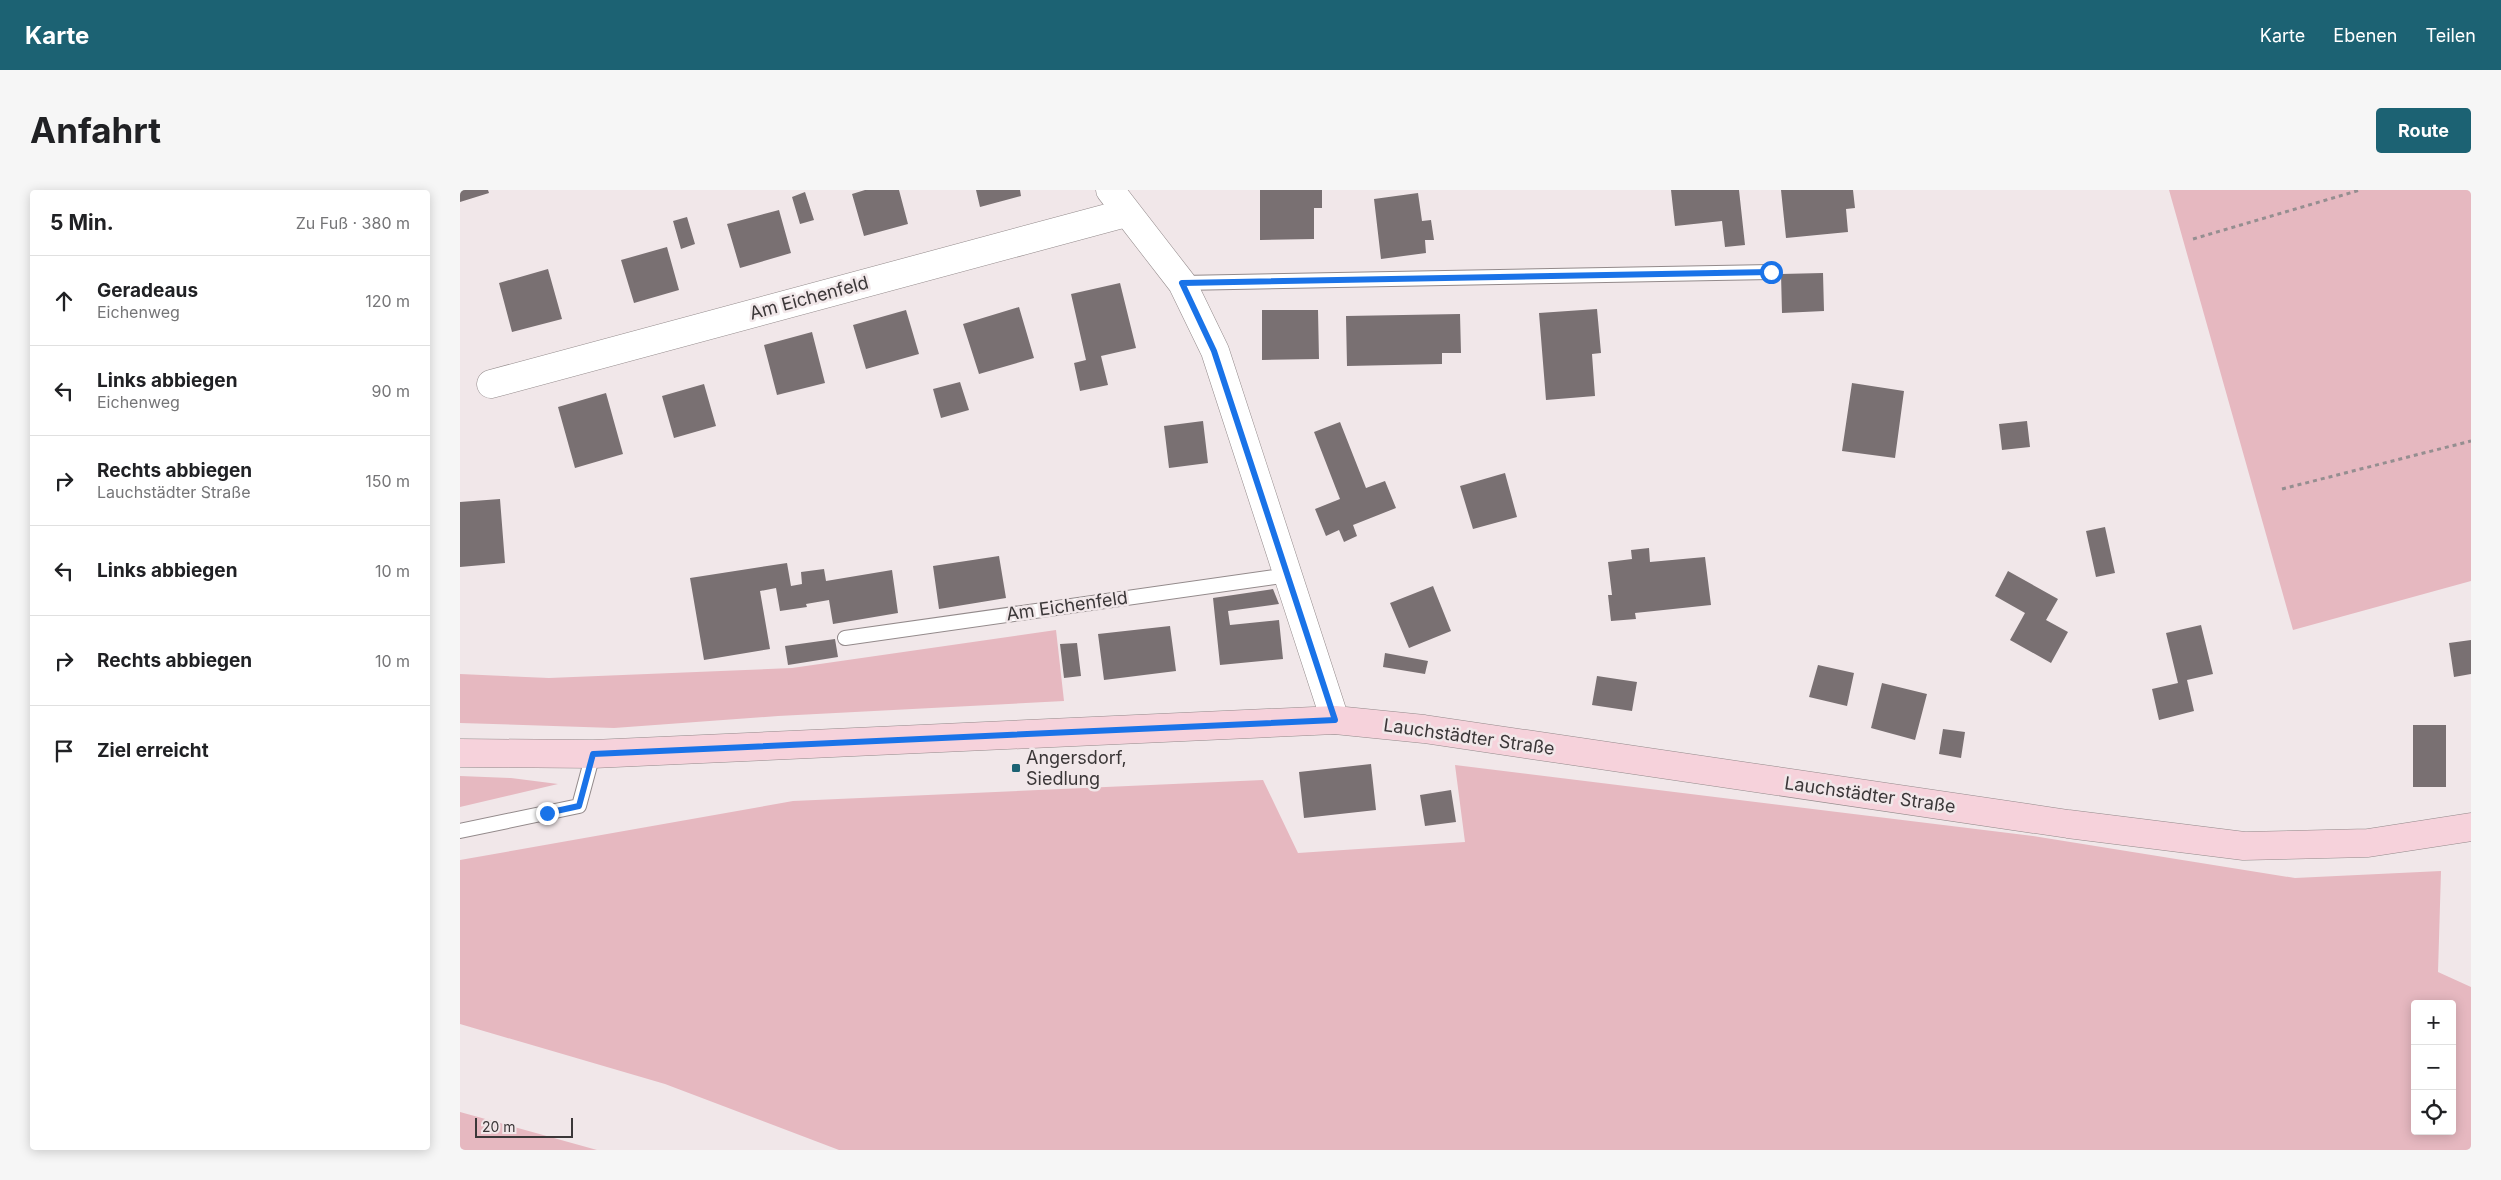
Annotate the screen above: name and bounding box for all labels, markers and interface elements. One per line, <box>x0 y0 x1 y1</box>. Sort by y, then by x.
text: Karte <box>25 21 89 50</box>
text: Karte <box>2260 25 2305 46</box>
text: Ebenen <box>2333 25 2397 46</box>
text: Teilen <box>2425 25 2476 46</box>
button: Route <box>2376 108 2471 153</box>
text: Anfahrt <box>30 109 161 151</box>
text: 5 Min. <box>50 210 114 235</box>
text: Zu Fuß · 380 m <box>296 213 410 233</box>
route start <box>1760 261 1783 284</box>
street label: Am Eichenfeld <box>747 272 871 324</box>
text: Geradeaus <box>97 279 198 302</box>
icon: ahead <box>50 287 78 315</box>
text: 120 m <box>365 291 410 311</box>
text: Eichenweg <box>97 302 180 322</box>
text: Links abbiegen <box>97 369 238 392</box>
icon: left <box>50 377 78 405</box>
text: 90 m <box>371 381 410 401</box>
text: Eichenweg <box>97 392 180 412</box>
text: Rechts abbiegen <box>97 459 252 482</box>
icon: right <box>50 467 78 495</box>
text: 150 m <box>365 471 410 491</box>
text: Lauchstädter Straße <box>97 482 251 502</box>
icon: left <box>50 557 78 585</box>
text: Links abbiegen <box>97 559 238 582</box>
text: 10 m <box>375 561 410 581</box>
street label: Am Eichenfeld <box>1005 587 1129 624</box>
icon: right <box>50 647 78 675</box>
text: Rechts abbiegen <box>97 649 252 672</box>
text: 10 m <box>375 651 410 671</box>
street label: Lauchstädter Straße <box>1382 714 1556 759</box>
icon: arrive <box>50 737 78 765</box>
text: Ziel erreicht <box>97 739 209 762</box>
place label: Angersdorf, Siedlung <box>1026 747 1127 789</box>
marker: Angersdorf, Siedlung <box>1010 762 1022 774</box>
street label: Lauchstädter Straße <box>1783 772 1957 817</box>
route end <box>536 802 559 825</box>
map controls <box>2411 1000 2456 1135</box>
button: + <box>2411 1000 2456 1045</box>
button: − <box>2411 1045 2456 1090</box>
button: locate <box>2411 1090 2456 1135</box>
scale bar <box>475 1115 572 1138</box>
text: 20 m <box>482 1118 516 1135</box>

